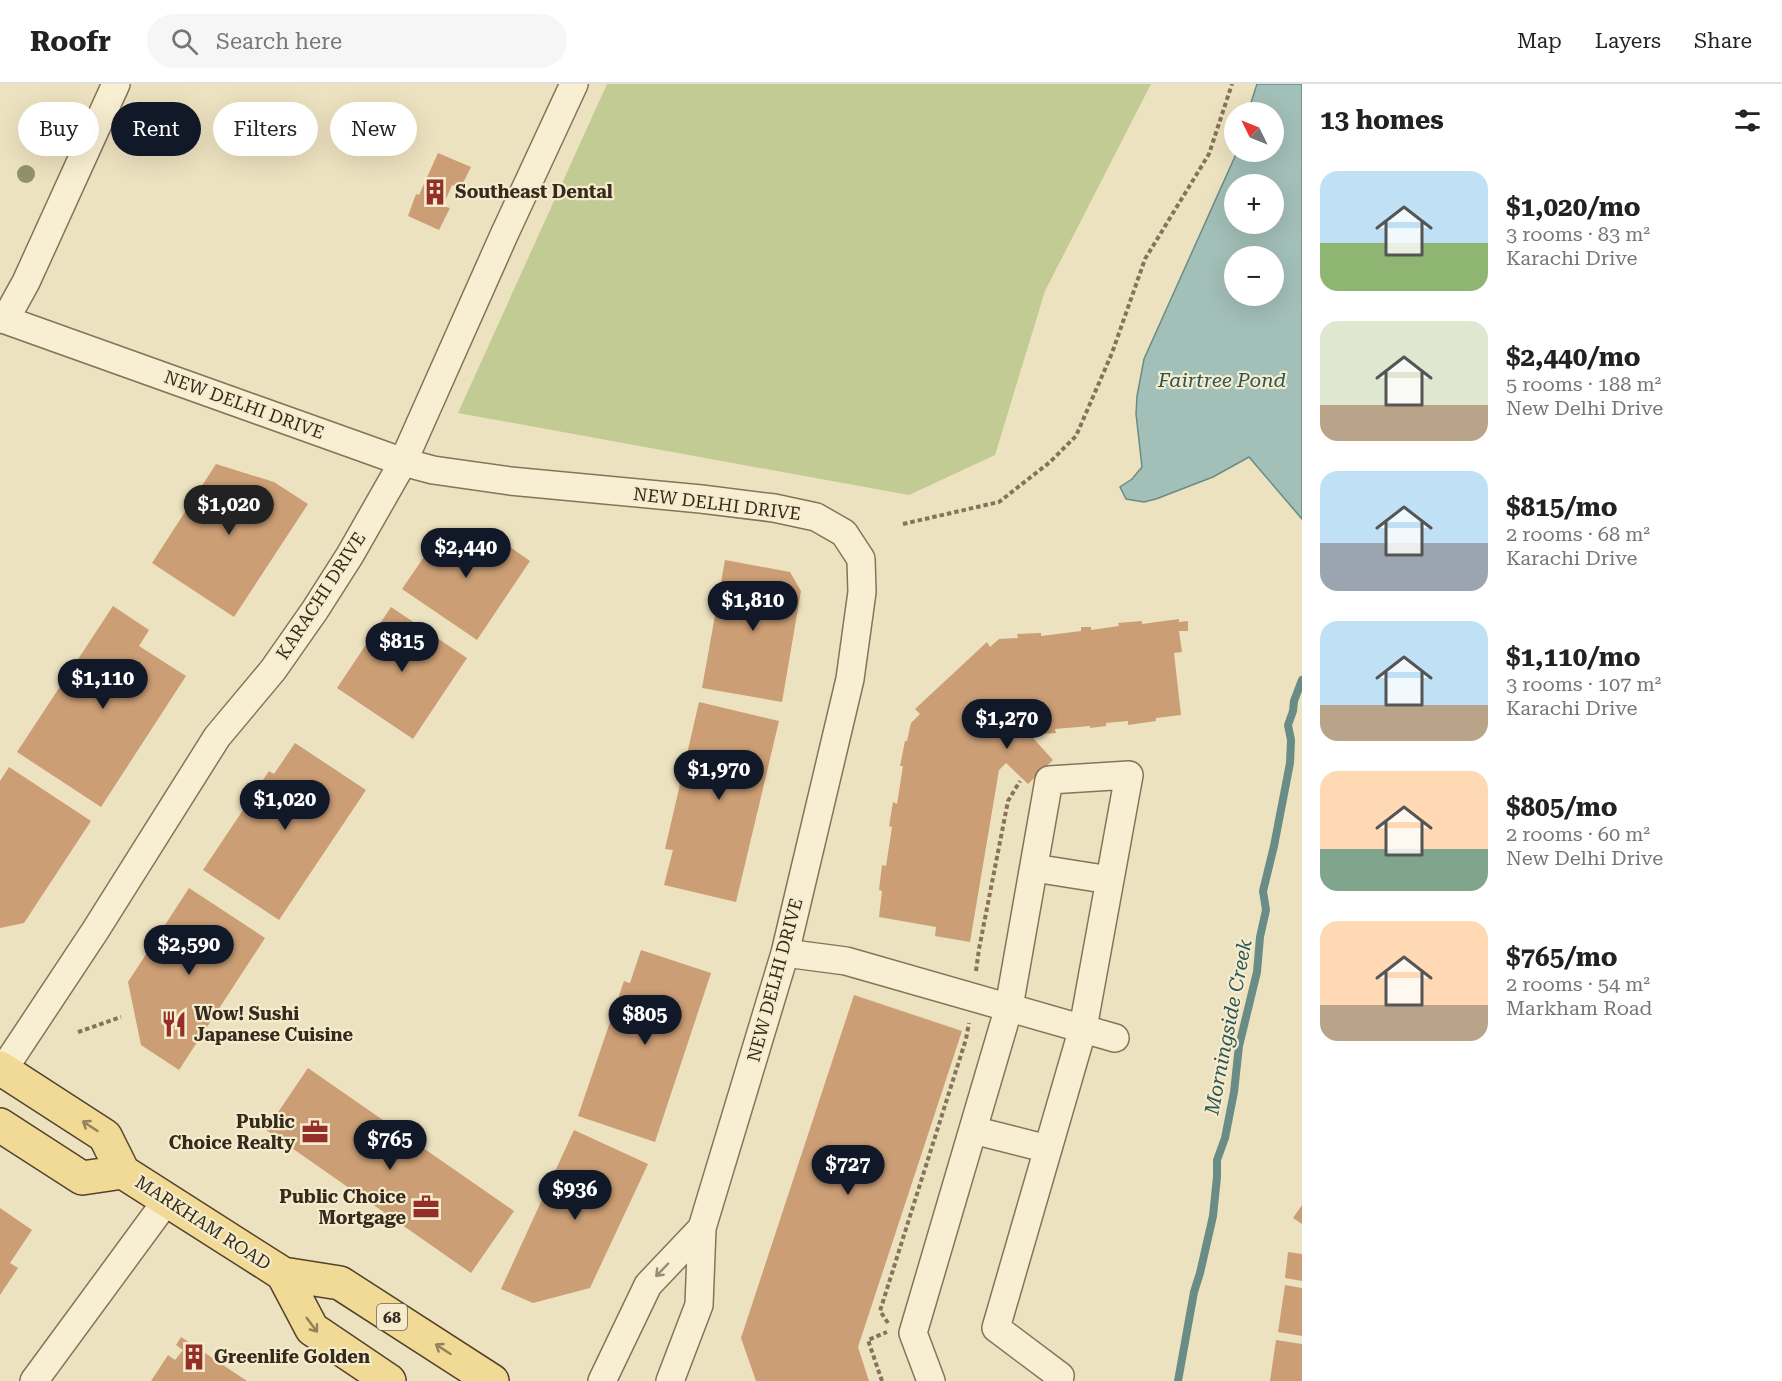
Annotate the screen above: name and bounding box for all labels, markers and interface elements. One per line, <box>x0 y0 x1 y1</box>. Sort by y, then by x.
search box <box>147 14 567 68</box>
text: Roofr <box>30 25 111 58</box>
icon: search <box>168 25 201 58</box>
text: Search here <box>216 29 342 54</box>
text: Map <box>1517 29 1562 53</box>
text: Layers <box>1595 29 1661 53</box>
text: Share <box>1694 29 1752 53</box>
chip: Buy <box>18 102 99 156</box>
chip: Rent <box>111 102 201 156</box>
chip: Filters <box>213 102 318 156</box>
chip: New <box>330 102 417 156</box>
north arrow <box>1224 102 1284 162</box>
map controls <box>1224 102 1284 306</box>
icon: filters <box>1731 104 1764 137</box>
text: 13 homes <box>1320 105 1444 135</box>
button: + <box>1224 174 1284 234</box>
building icon: Southeast Dental <box>420 177 450 207</box>
place label: Southeast Dental <box>455 181 613 202</box>
text: $1,020/mo <box>1506 192 1641 222</box>
icon: home <box>1368 195 1440 267</box>
text: 3 rooms · 83 m² <box>1506 222 1650 246</box>
button: − <box>1224 246 1284 306</box>
text: Karachi Drive <box>1506 246 1638 270</box>
text: $2,440/mo <box>1506 342 1641 372</box>
icon: home <box>1368 345 1440 417</box>
street label: NEW DELHI DRIVE <box>161 366 327 443</box>
water label: Fairtree Pond <box>1157 368 1286 392</box>
text: 5 rooms · 188 m² <box>1506 372 1661 396</box>
text: New Delhi Drive <box>1506 396 1663 420</box>
street label: NEW DELHI DRIVE <box>632 483 802 524</box>
pin: $1,020 <box>180 485 278 536</box>
text: $1,020 <box>198 492 260 516</box>
text: $815/mo <box>1506 492 1618 522</box>
icon: home <box>1368 495 1440 567</box>
text: 2 rooms · 68 m² <box>1506 522 1650 546</box>
street label: KARACHI DRIVE <box>272 528 370 663</box>
pin: $2,440 <box>417 528 515 579</box>
text: $2,440 <box>435 535 497 559</box>
text: Karachi Drive <box>1506 546 1638 570</box>
pin: $1,810 <box>704 581 802 632</box>
text: $1,810 <box>722 588 784 612</box>
pin: $815 <box>366 622 438 673</box>
text: $815 <box>380 629 424 653</box>
text: $1,110/mo <box>1506 642 1641 672</box>
icon: home <box>1368 645 1440 717</box>
pin: $1,110 <box>54 659 152 710</box>
text: $1,110 <box>72 666 134 690</box>
text: 3 rooms · 107 m² <box>1506 672 1661 696</box>
text: Karachi Drive <box>1506 696 1638 720</box>
pin: $1,270 <box>958 699 1056 750</box>
text: $1,270 <box>976 706 1038 730</box>
pin: $1,970 <box>670 750 768 801</box>
text: $1,970 <box>688 757 750 781</box>
pin: $1,020 <box>236 780 334 831</box>
text: $1,020 <box>254 787 316 811</box>
text: $805/mo <box>1506 792 1618 822</box>
icon: home <box>1368 795 1440 867</box>
text: 2 rooms · 60 m² <box>1506 822 1650 846</box>
text: New Delhi Drive <box>1506 846 1663 870</box>
street label: NEW DELHI DRIVE <box>743 896 807 1064</box>
pin: $2,590 <box>140 925 238 976</box>
text: $2,590 <box>158 932 220 956</box>
water label: Morningside Creek <box>1199 937 1257 1118</box>
text: $765/mo <box>1506 942 1618 972</box>
icon: home <box>1368 945 1440 1017</box>
text: 2 rooms · 54 m² <box>1506 972 1650 996</box>
pin: $805 <box>609 995 681 1046</box>
text: Markham Road <box>1506 996 1652 1020</box>
text: $805 <box>623 1002 667 1026</box>
place label: Wow! Sushi Japanese Cuisine <box>194 1003 354 1045</box>
restaurant icon: Wow! Sushi Japanese Cuisine <box>159 1009 189 1039</box>
place label: Public Choice Realty <box>169 1111 295 1153</box>
office icon: Public Choice Realty <box>300 1117 330 1147</box>
one-way arrow <box>82 1120 99 1132</box>
pin: $765 <box>354 1120 426 1171</box>
text: $765 <box>368 1127 412 1151</box>
pin: $727 <box>812 1145 884 1196</box>
text: $727 <box>826 1152 870 1176</box>
pin: $936 <box>539 1170 611 1221</box>
street label: MARKHAM ROAD <box>132 1171 275 1274</box>
text: $936 <box>553 1177 597 1201</box>
place label: Public Choice Mortgage <box>279 1186 406 1228</box>
office icon: Public Choice Mortgage <box>411 1192 441 1222</box>
one-way arrow <box>654 1263 669 1278</box>
road number: 68 <box>377 1304 407 1330</box>
one-way arrow <box>305 1317 318 1333</box>
building icon: Greenlife Golden <box>179 1342 209 1372</box>
one-way arrow <box>435 1343 452 1355</box>
place label: Greenlife Golden <box>214 1346 370 1367</box>

